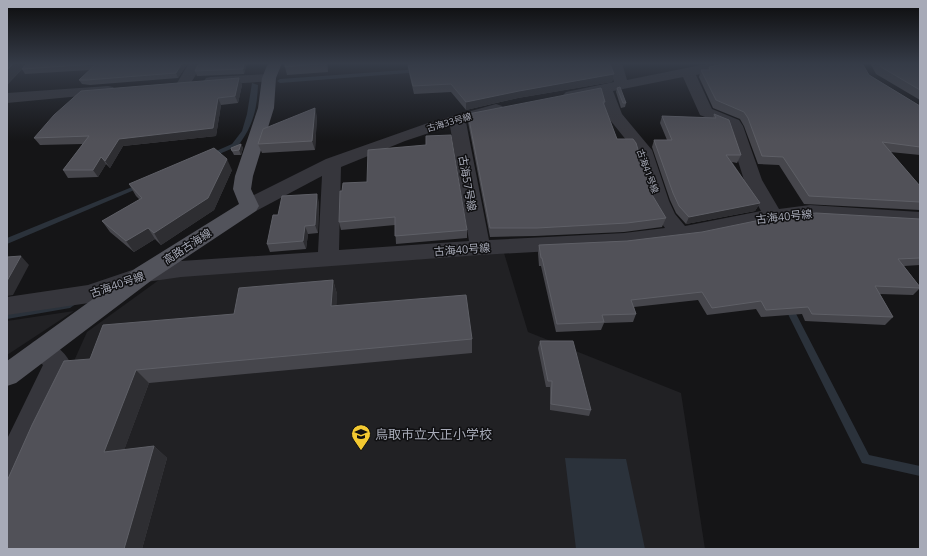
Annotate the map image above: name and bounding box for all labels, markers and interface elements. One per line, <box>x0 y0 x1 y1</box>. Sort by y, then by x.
street label: 古海33号線 <box>425 109 474 135</box>
street label: 古海41号線 <box>634 147 662 196</box>
street label: 古海57号線 <box>456 154 480 212</box>
street label: 古海40号線 <box>755 206 813 226</box>
street label: 高路古海線 <box>160 225 214 267</box>
street label: 古海40号線 <box>433 240 491 258</box>
street label: 古海40号線 <box>88 268 146 300</box>
school or university icon: 鳥取市立大正小学校 <box>350 423 372 451</box>
place label: 鳥取市立大正小学校 <box>375 425 492 443</box>

